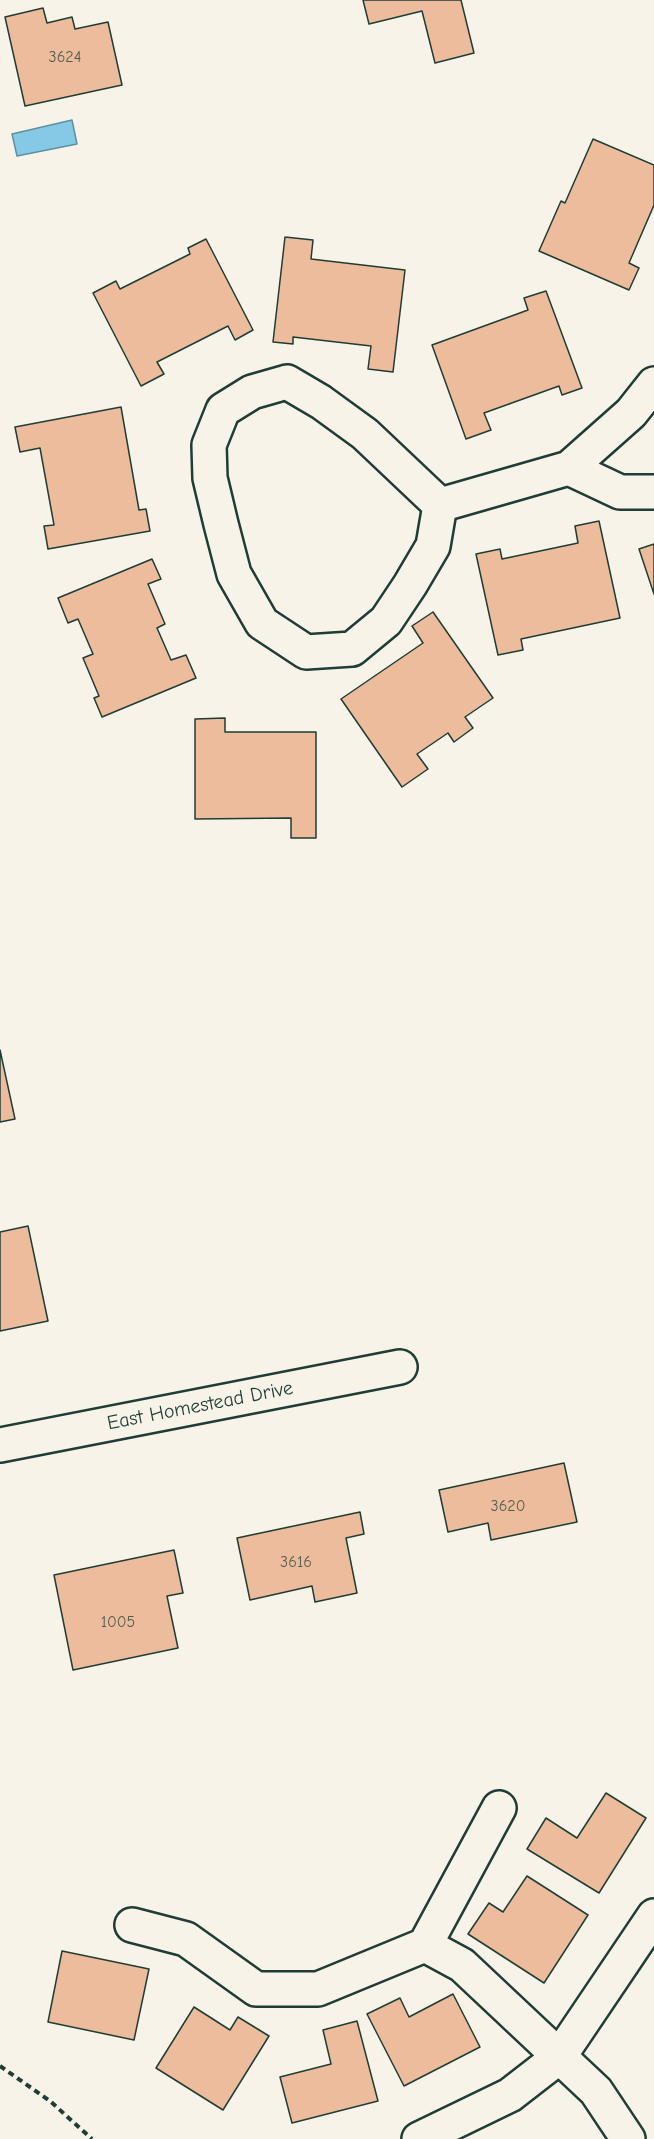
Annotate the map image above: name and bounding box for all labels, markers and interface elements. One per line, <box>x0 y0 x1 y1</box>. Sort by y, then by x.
house number: 3624 <box>49 47 81 67</box>
street label: East Homestead Drive <box>105 1376 295 1436</box>
house number: 3620 <box>491 1496 525 1516</box>
house number: 3616 <box>280 1552 312 1572</box>
house number: 1005 <box>101 1612 135 1632</box>

